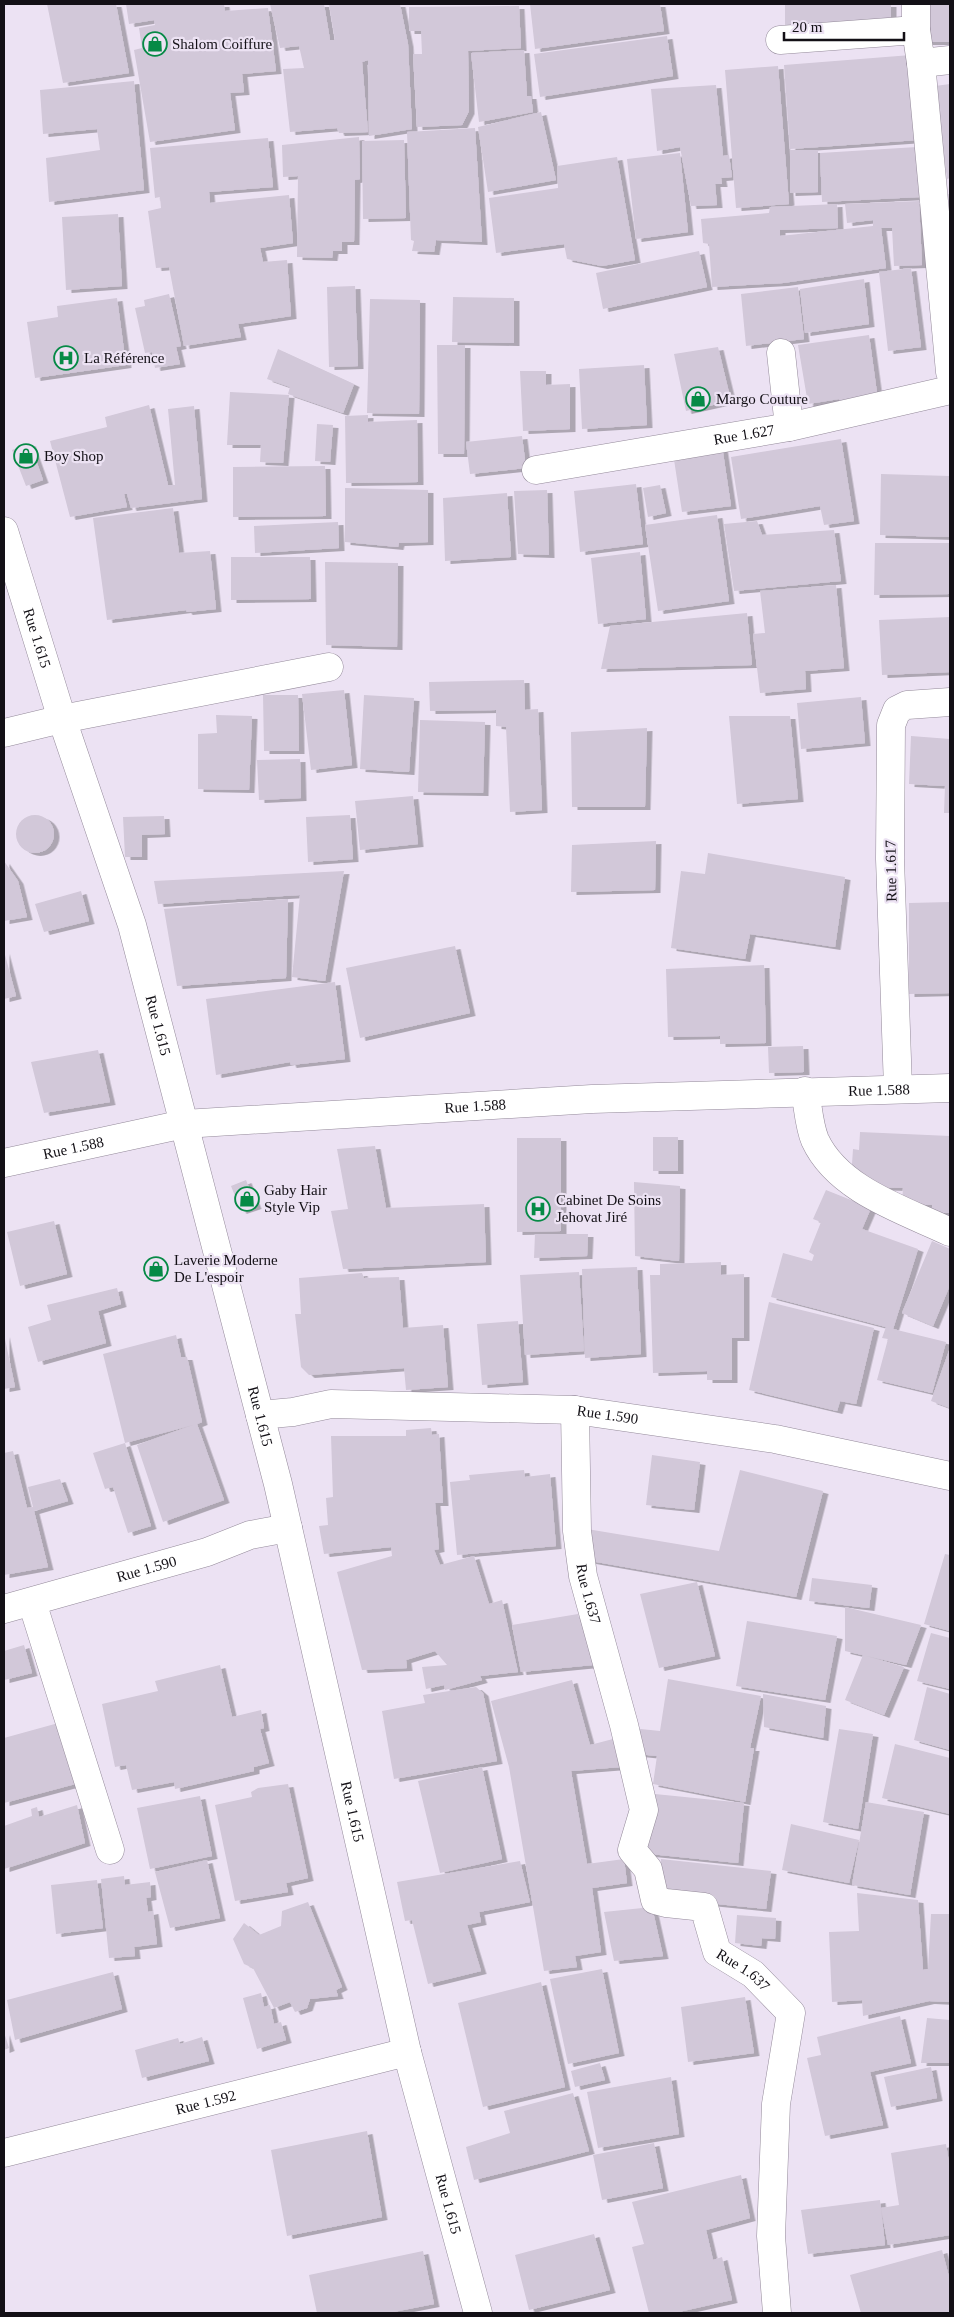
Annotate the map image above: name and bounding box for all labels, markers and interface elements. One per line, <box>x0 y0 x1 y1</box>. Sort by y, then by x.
scale bar <box>784 10 904 42</box>
text: 20 m <box>792 19 823 35</box>
shop icon: Shalom Coiffure <box>142 31 168 57</box>
place label: Shalom Coiffure <box>172 36 272 52</box>
hospital icon: La Référence <box>53 345 79 371</box>
place label: La Référence <box>84 350 165 366</box>
shop icon: Margo Couture <box>685 386 711 412</box>
place label: Margo Couture <box>716 391 808 407</box>
street label: Rue 1.627 <box>712 422 776 448</box>
shop icon: Boy Shop <box>13 443 39 469</box>
place label: Boy Shop <box>44 448 104 464</box>
street label: Rue 1.615 <box>20 606 54 670</box>
street label: Rue 1.617 <box>882 840 900 902</box>
street label: Rue 1.615 <box>143 993 174 1057</box>
street label: Rue 1.588 <box>848 1081 910 1099</box>
street label: Rue 1.588 <box>444 1096 507 1116</box>
street label: Rue 1.588 <box>42 1134 105 1162</box>
place label: Gaby Hair Style Vip <box>264 1182 327 1215</box>
shop icon: Gaby Hair Style Vip <box>234 1186 260 1212</box>
place label: Cabinet De Soins Jehovat Jiré <box>556 1192 661 1225</box>
hospital icon: Cabinet De Soins Jehovat Jiré <box>525 1196 551 1222</box>
place label: Laverie Moderne De L'espoir <box>174 1252 278 1285</box>
shop icon: Laverie Moderne De L'espoir <box>143 1256 169 1282</box>
street label: Rue 1.615 <box>245 1384 276 1448</box>
street label: Rue 1.590 <box>576 1402 639 1427</box>
street label: Rue 1.590 <box>115 1553 178 1585</box>
street label: Rue 1.637 <box>573 1563 604 1626</box>
street label: Rue 1.615 <box>338 1780 367 1843</box>
street label: Rue 1.637 <box>714 1946 773 1995</box>
street label: Rue 1.592 <box>174 2087 238 2118</box>
street label: Rue 1.615 <box>433 2172 464 2236</box>

